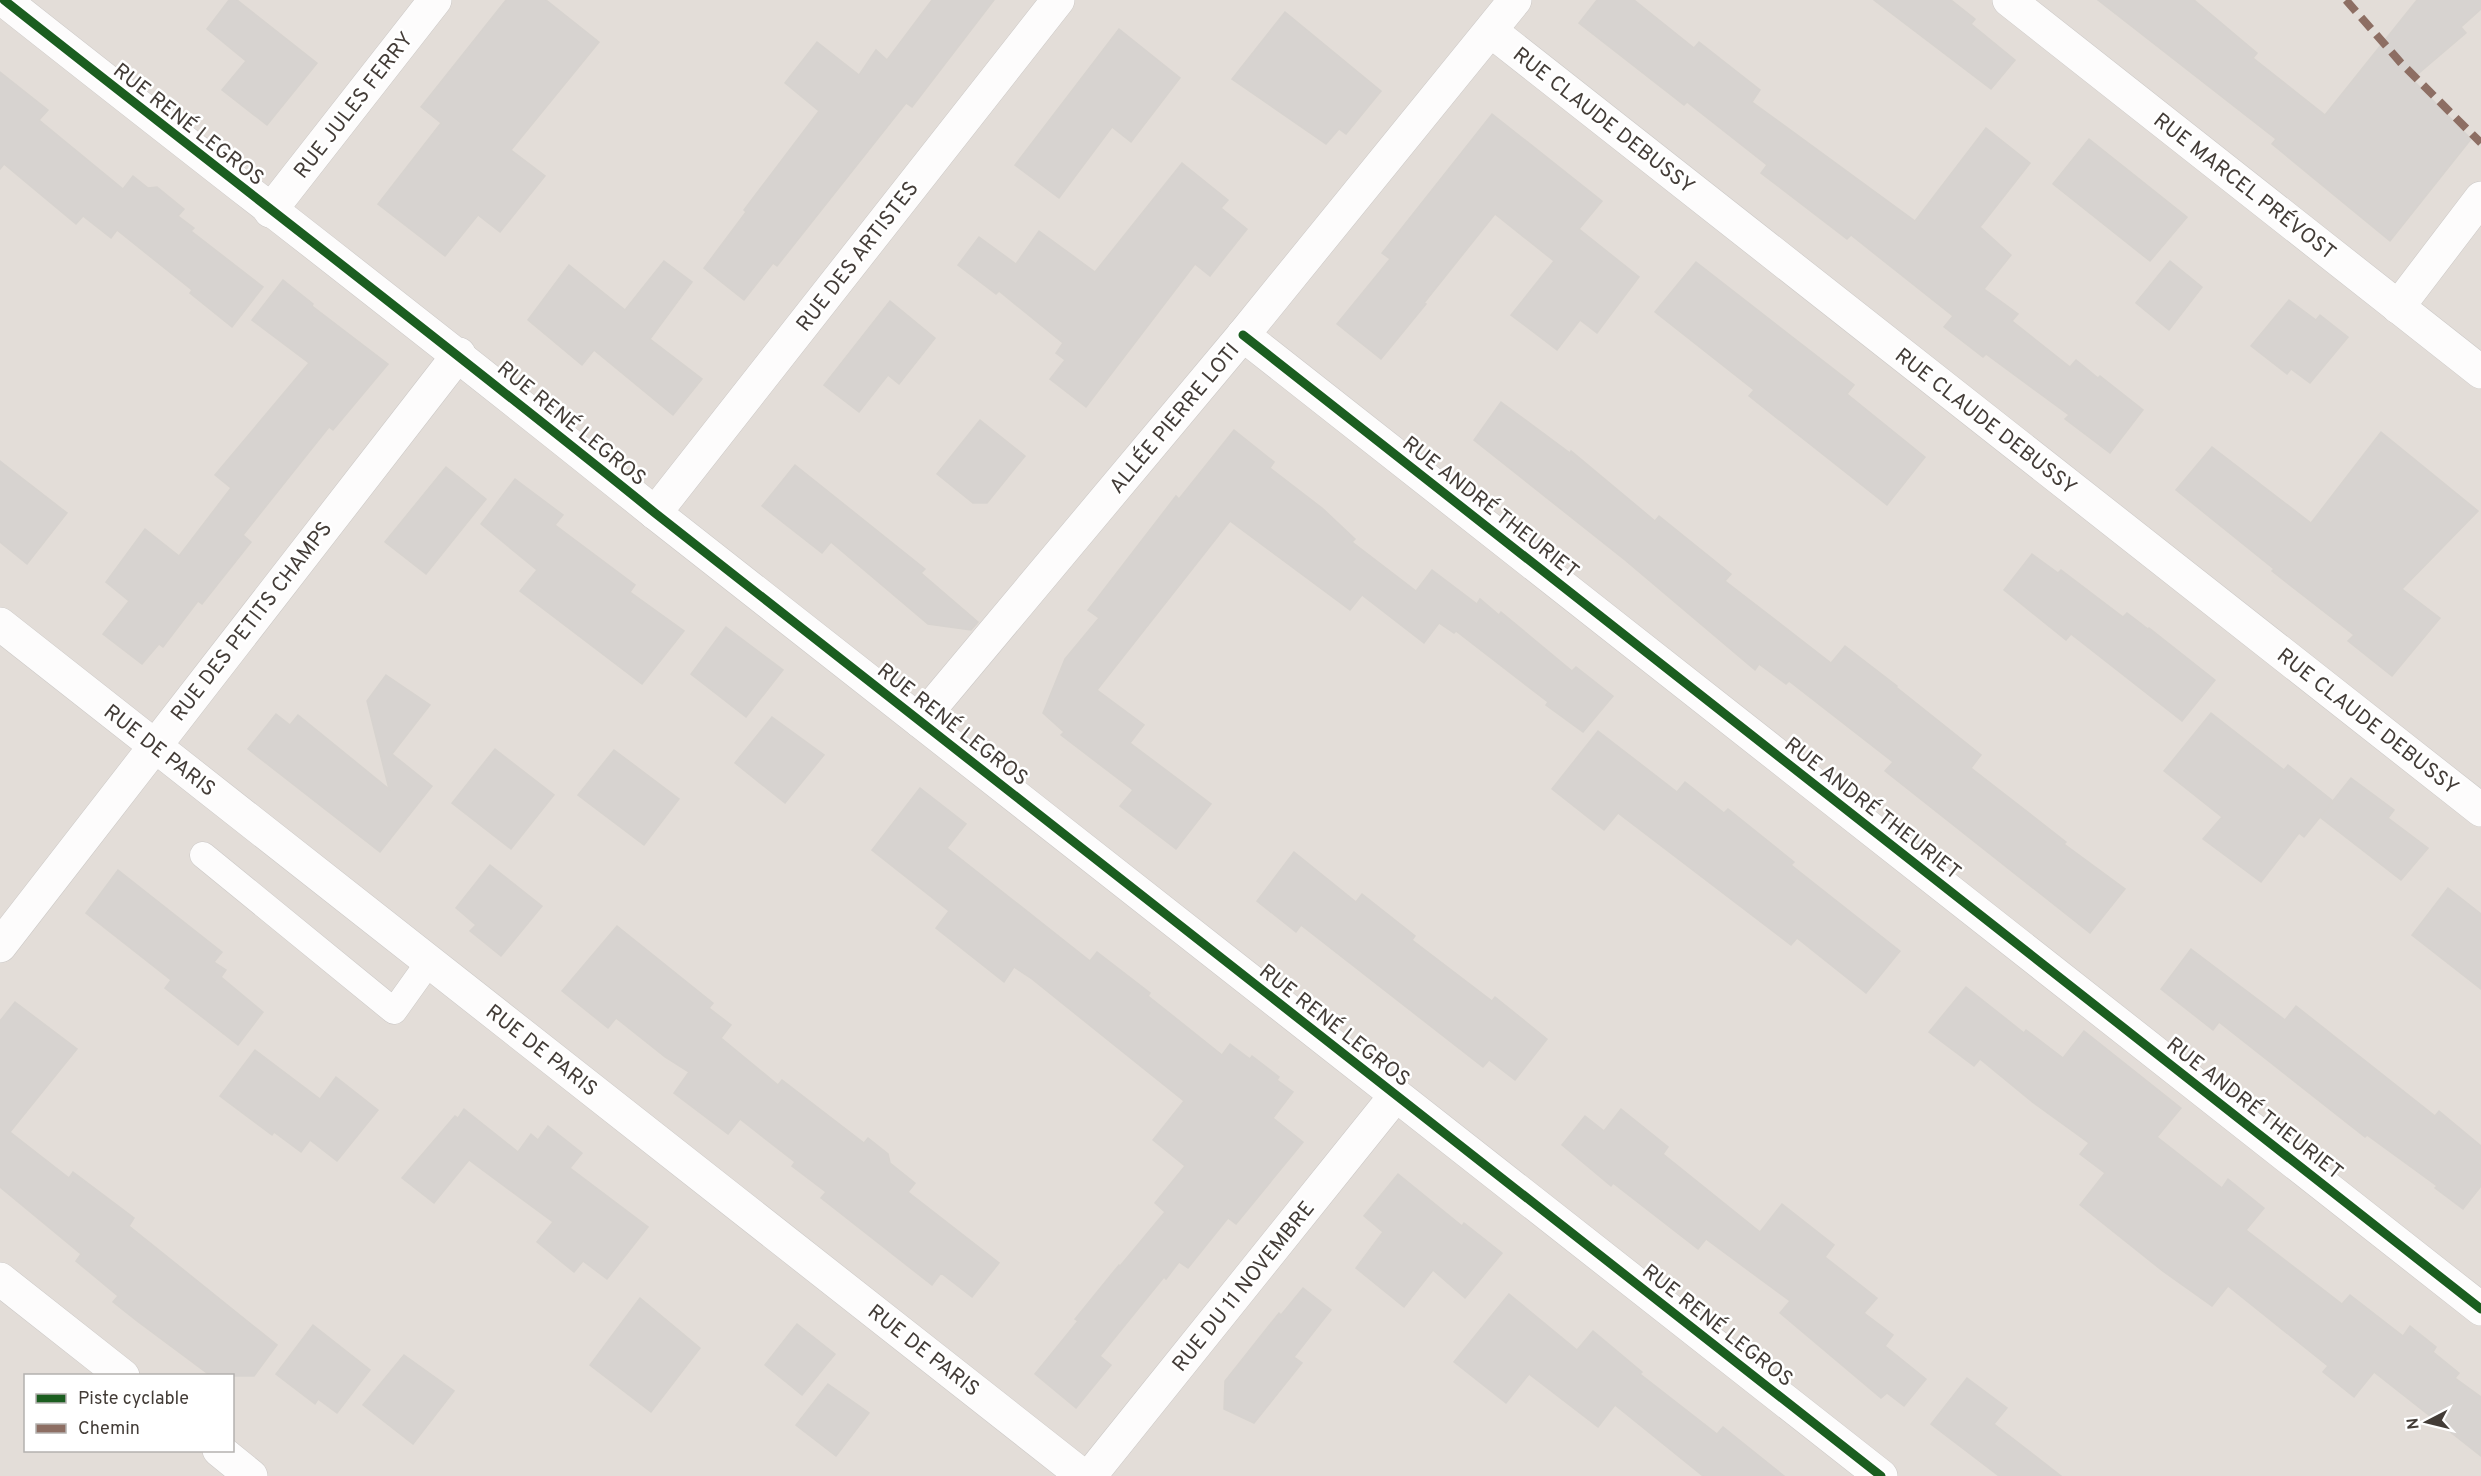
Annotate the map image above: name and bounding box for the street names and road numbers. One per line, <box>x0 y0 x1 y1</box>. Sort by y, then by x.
street label: RUE JULES FERRY <box>289 27 420 185</box>
street label: RUE CLAUDE DEBUSSY <box>1507 42 1699 201</box>
street label: RUE RENÉ LEGROS <box>107 57 270 193</box>
street label: RUE MARCEL PRÉVOST <box>2147 107 2341 267</box>
street label: RUE DES ARTISTES <box>791 176 925 338</box>
street label: ALLÉE PIERRE LOTI <box>1103 337 1246 500</box>
street label: RUE CLAUDE DEBUSSY <box>1889 343 2081 502</box>
street label: RUE RENÉ LEGROS <box>491 355 652 493</box>
street label: RUE ANDRÉ THEURIET <box>1396 430 1584 586</box>
street label: RUE DES PETITS CHAMPS <box>166 516 339 728</box>
street label: RUE CLAUDE DEBUSSY <box>2271 643 2463 802</box>
street label: RUE RENÉ LEGROS <box>871 657 1034 793</box>
street label: RUE DE PARIS <box>98 699 221 803</box>
street label: RUE ANDRÉ THEURIET <box>1778 731 1966 887</box>
street label: RUE RENÉ LEGROS <box>1253 958 1416 1094</box>
street label: RUE DE PARIS <box>480 999 603 1103</box>
street label: RUE ANDRÉ THEURIET <box>2160 1031 2348 1187</box>
street label: RUE DU 11 NOVEMBRE <box>1167 1196 1321 1378</box>
street label: RUE RENÉ LEGROS <box>1636 1258 1799 1394</box>
street label: RUE DE PARIS <box>862 1299 985 1403</box>

